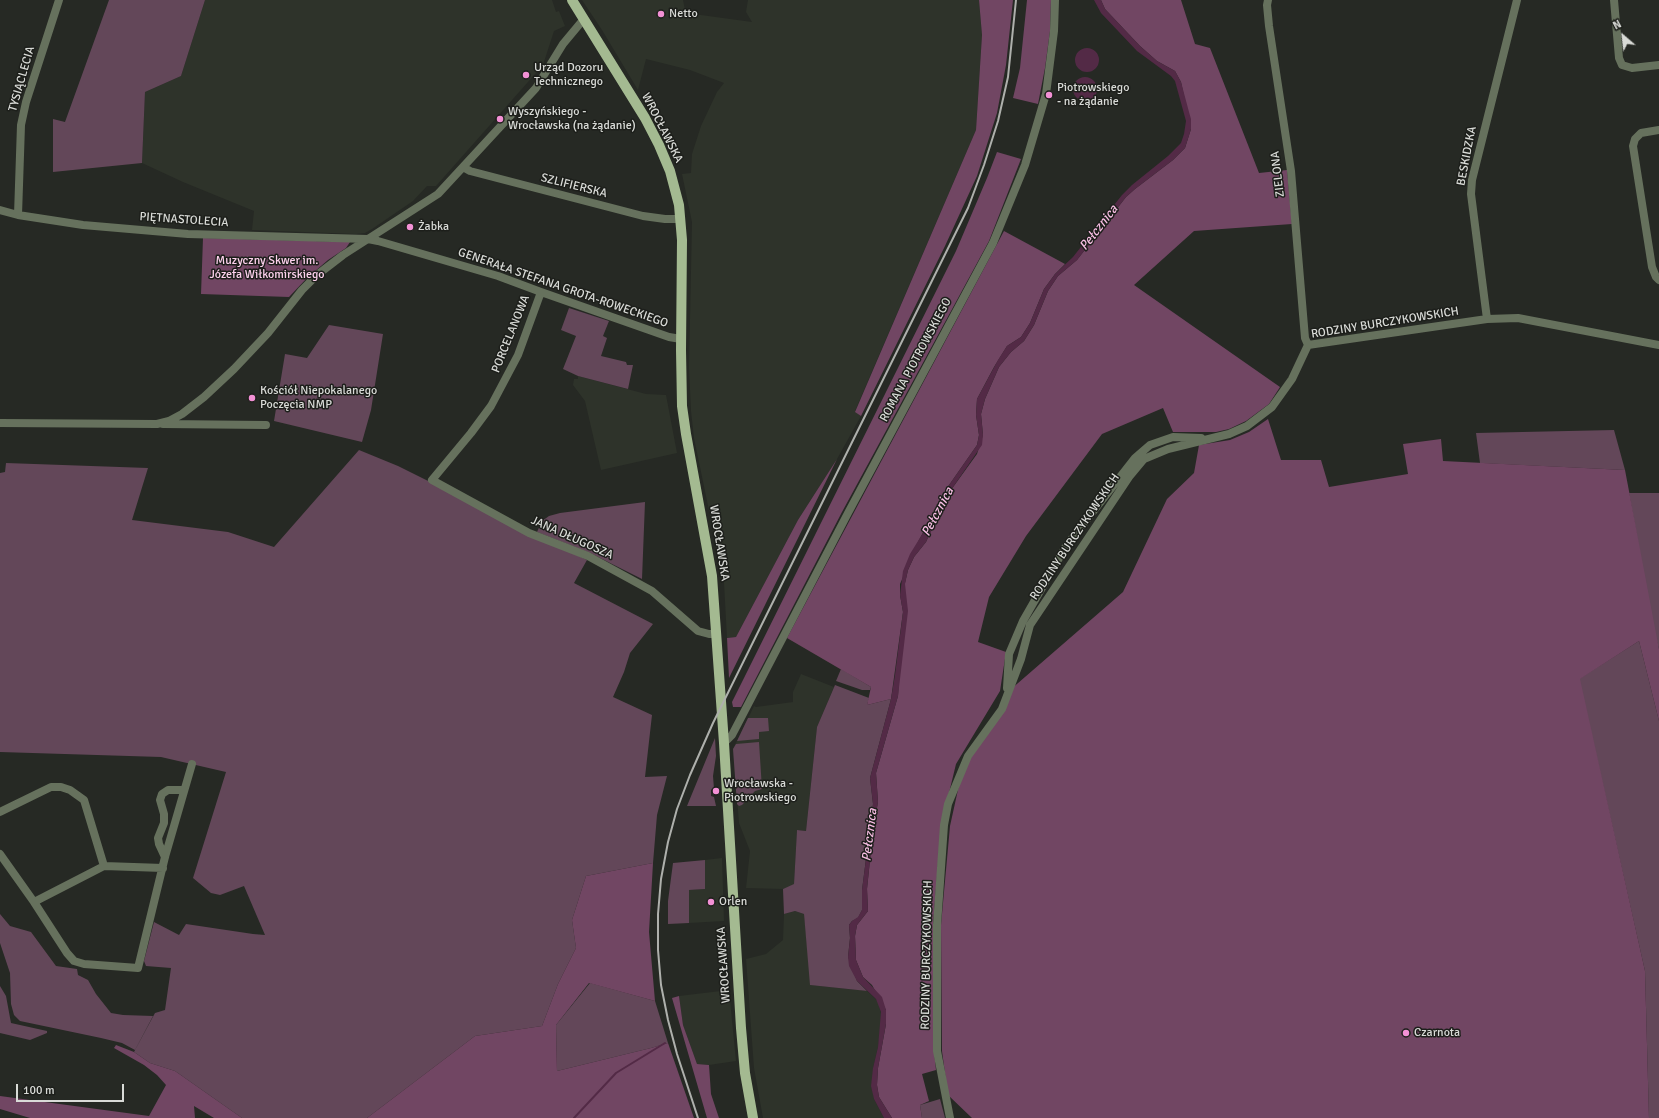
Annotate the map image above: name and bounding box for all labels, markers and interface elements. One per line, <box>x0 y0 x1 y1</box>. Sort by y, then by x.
place label: Netto <box>669 7 698 21</box>
marker: Netto <box>656 9 666 19</box>
north arrow <box>1603 16 1643 56</box>
text: N <box>1611 17 1624 32</box>
street label: TYSIĄCLECIA <box>6 45 38 113</box>
place label: Urząd Dozoru Technicznego <box>534 61 603 89</box>
marker: Urząd Dozoru Technicznego <box>521 70 531 80</box>
place label: Piotrowskiego - na żądanie <box>1057 81 1129 109</box>
marker: Piotrowskiego - na żądanie <box>1044 90 1054 100</box>
street label: WROCŁAWSKA <box>638 91 686 165</box>
place label: Wyszyńskiego - Wrocławska (na żądanie) <box>508 105 636 133</box>
marker: Wyszyńskiego - Wrocławska (na żądanie) <box>495 114 505 124</box>
street label: BESKIDZKA <box>1454 125 1480 187</box>
street label: ZIELONA <box>1268 150 1288 198</box>
street label: SZLIFIERSKA <box>539 171 609 201</box>
water label: Pełcznica <box>1076 202 1122 254</box>
street label: PIĘTNASTOLECIA <box>139 210 229 230</box>
place label: Żabka <box>418 220 449 234</box>
marker: Żabka <box>405 222 415 232</box>
street label: GENERAŁA STEFANA GROTA-ROWECKIEGO <box>456 245 670 331</box>
park label: Muzyczny Skwer im. Józefa Wiłkomirskiego <box>209 254 325 282</box>
street label: PORCELANOWA <box>489 293 533 375</box>
street label: ROMANA PIOTROWSKIEGO <box>877 295 955 425</box>
street label: RODZINY BURCZYKOWSKICH <box>1310 304 1460 342</box>
place label: Kościół Niepokalanego Poczęcia NMP <box>260 384 377 412</box>
marker: Kościół Niepokalanego Poczęcia NMP <box>247 393 257 403</box>
street label: RODZINY BURCZYKOWSKICH <box>1027 471 1123 603</box>
water label: Pełcznica <box>919 485 957 539</box>
street label: WROCŁAWSKA <box>706 504 732 582</box>
street label: JANA DŁUGOSZA <box>529 513 615 563</box>
place label: Wrocławska - Piotrowskiego <box>724 777 796 805</box>
marker: Wrocławska - Piotrowskiego <box>711 786 721 796</box>
water label: Pełcznica <box>859 808 881 862</box>
street label: RODZINY BURCZYKOWSKICH <box>918 880 936 1030</box>
place label: Orlen <box>719 895 747 909</box>
marker: Orlen <box>706 897 716 907</box>
street label: WROCŁAWSKA <box>714 926 734 1004</box>
place label: Czarnota <box>1414 1026 1460 1040</box>
marker: Czarnota <box>1401 1028 1411 1038</box>
scale bar <box>18 1076 126 1102</box>
text: 100 m <box>23 1083 55 1098</box>

